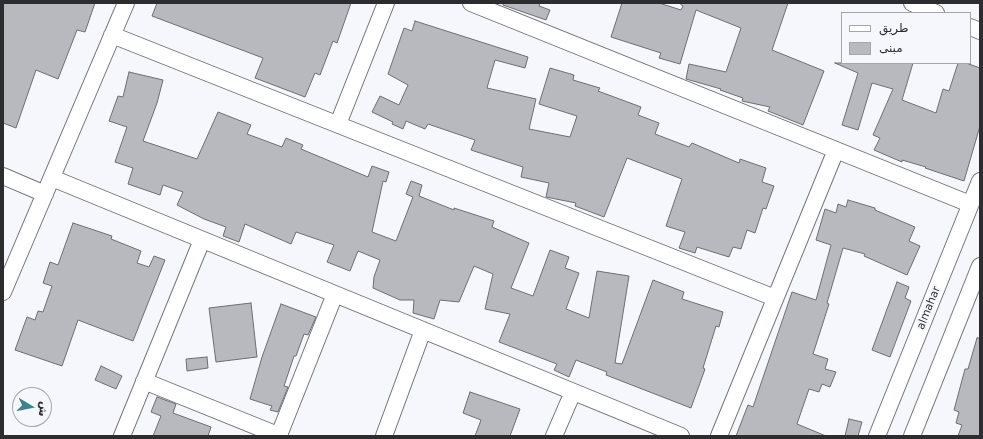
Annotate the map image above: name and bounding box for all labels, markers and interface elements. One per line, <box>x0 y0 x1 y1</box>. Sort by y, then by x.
legend <box>841 12 971 64</box>
text: طريق <box>879 21 909 35</box>
text: مبنى <box>879 41 903 55</box>
street label: almahar <box>914 284 944 332</box>
north arrow <box>12 387 52 427</box>
text: ش <box>36 400 51 418</box>

